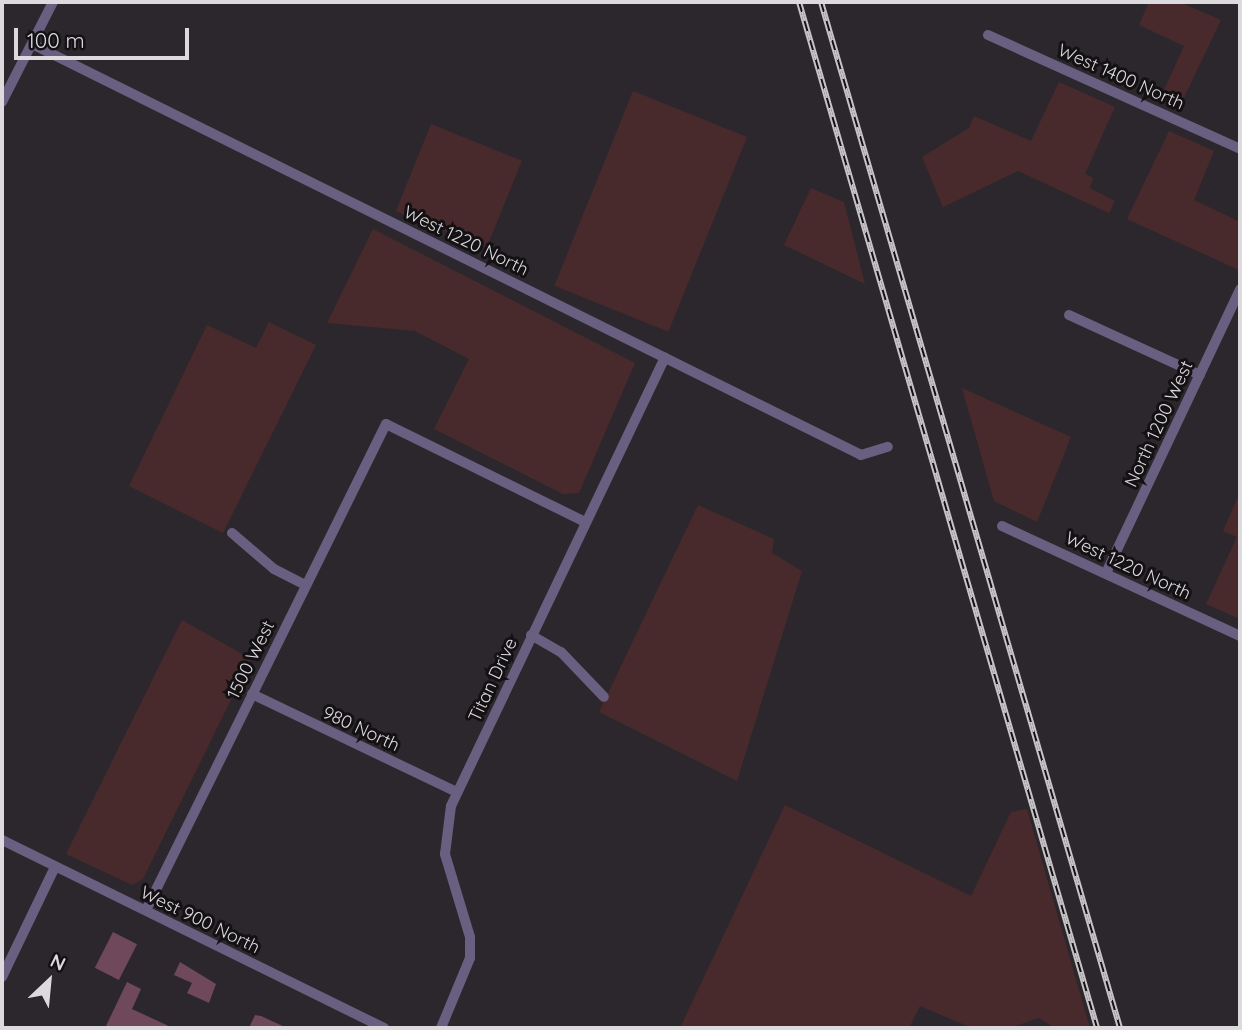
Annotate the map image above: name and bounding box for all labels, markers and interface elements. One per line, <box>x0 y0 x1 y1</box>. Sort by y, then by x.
scale bar <box>18 14 192 58</box>
text: 100 m <box>27 27 85 53</box>
street label: West 1400 North <box>1054 39 1188 115</box>
street label: West 1220 North <box>400 201 532 281</box>
street label: North 1200 West <box>1120 357 1198 491</box>
street label: West 1220 North <box>1062 527 1194 605</box>
street label: 1500 West <box>223 617 279 703</box>
street label: Titan Drive <box>464 634 522 726</box>
street label: 980 North <box>319 702 403 756</box>
street label: West 900 North <box>137 882 263 958</box>
north arrow <box>14 946 84 1016</box>
text: N <box>47 948 70 976</box>

